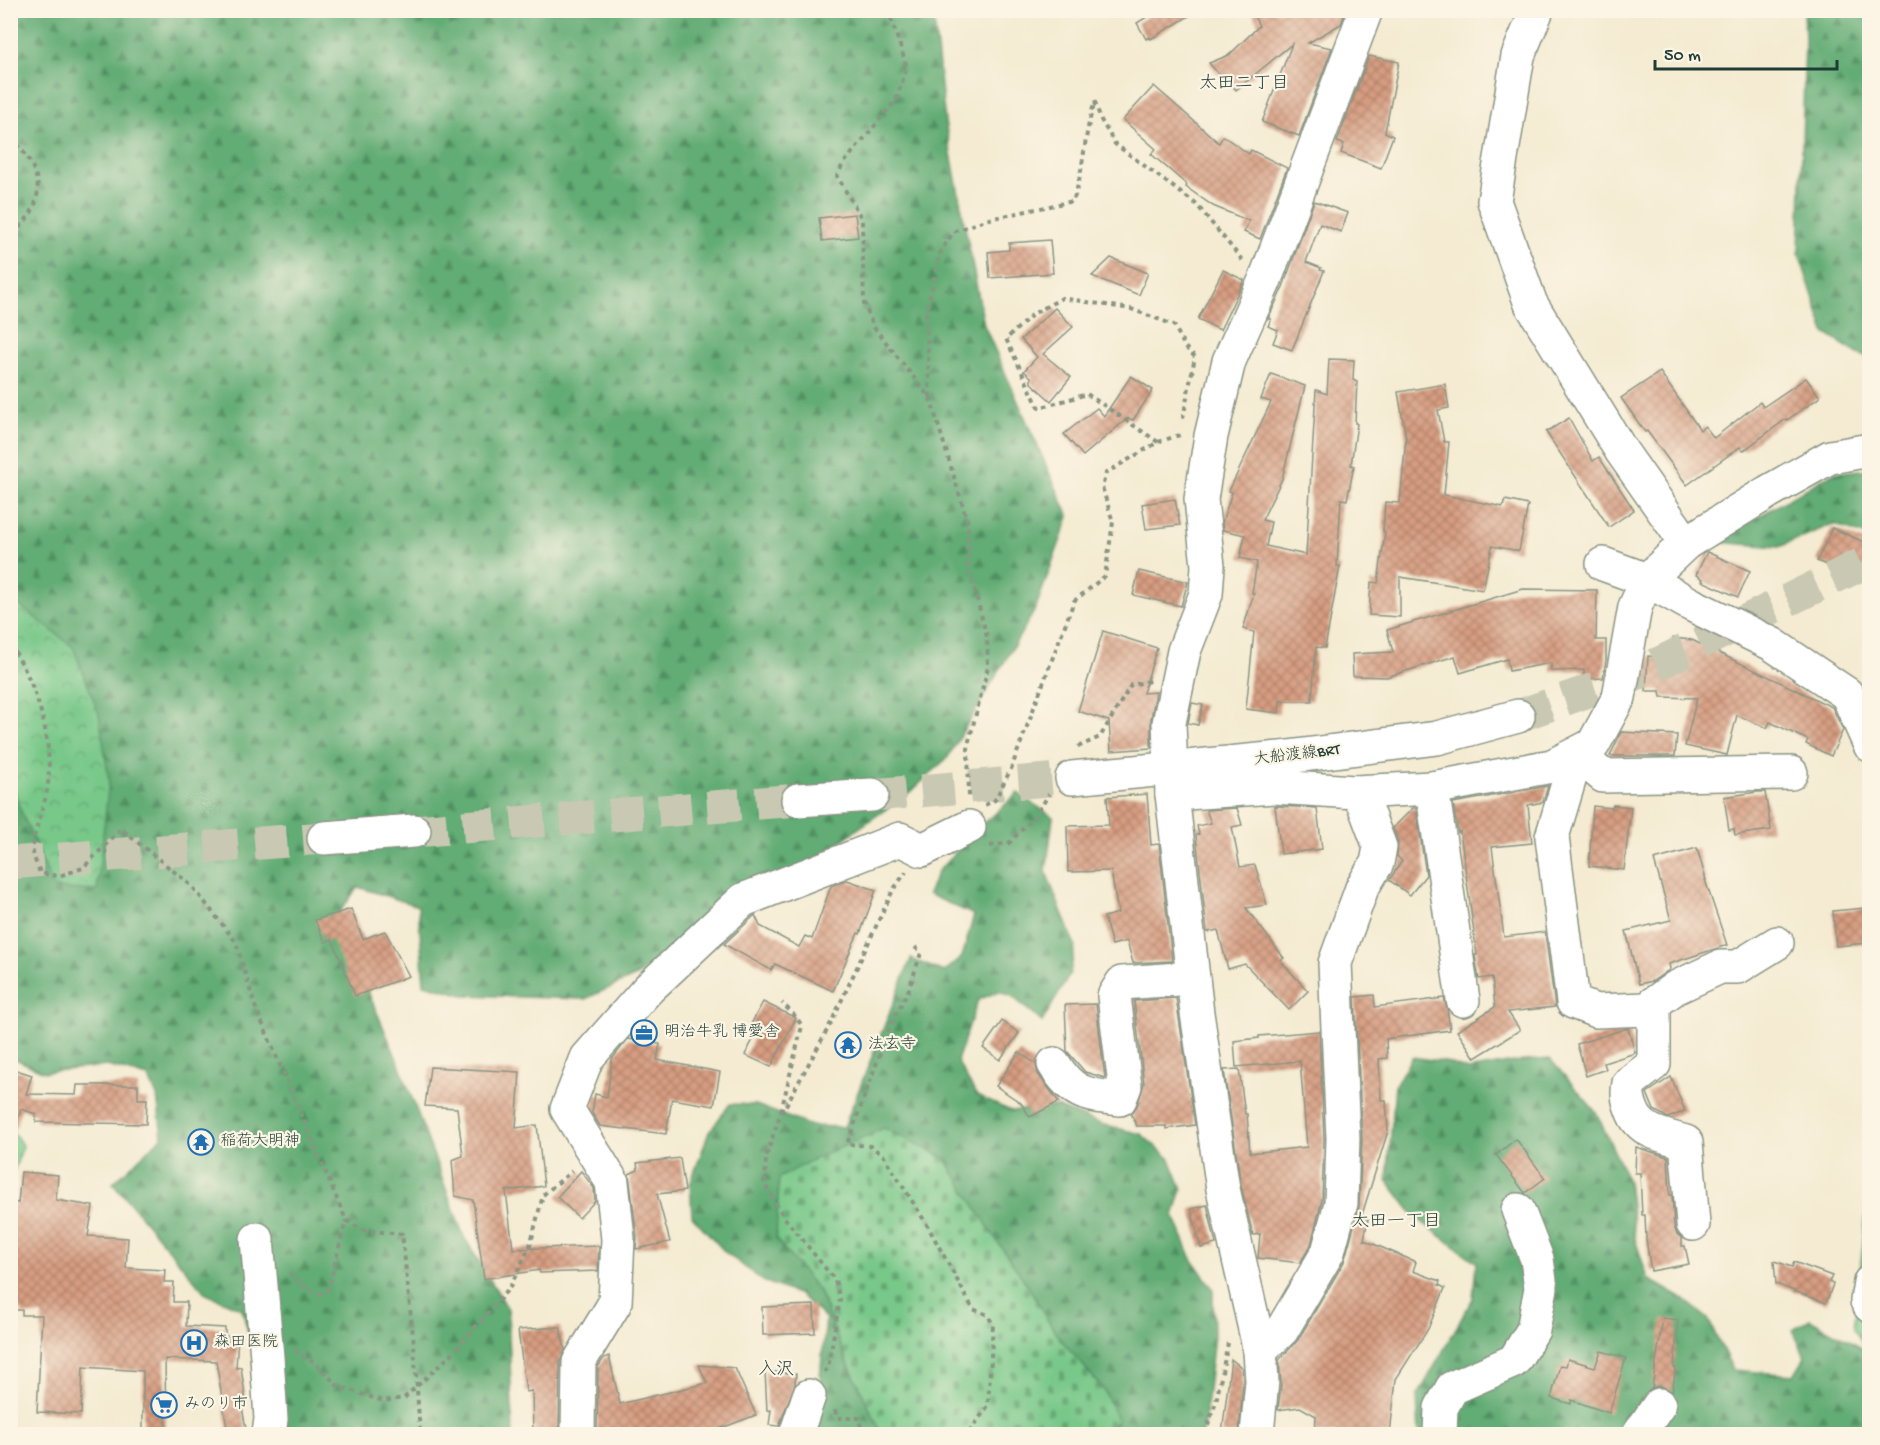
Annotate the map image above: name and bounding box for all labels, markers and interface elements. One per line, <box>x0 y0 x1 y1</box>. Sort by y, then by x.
scale bar <box>1655 33 1836 71</box>
text: 50 m <box>1664 46 1701 67</box>
district label: 太田二丁目 <box>1199 73 1289 95</box>
street label: 大船渡線BRT <box>1253 739 1342 771</box>
office icon: 明治牛乳 博愛舎 <box>629 1018 659 1048</box>
place label: 明治牛乳 博愛舎 <box>664 1022 780 1043</box>
temple icon: 法玄寺 <box>833 1030 863 1060</box>
place label: 法玄寺 <box>868 1035 916 1055</box>
temple icon: 稲荷大明神 <box>186 1127 216 1157</box>
place label: 稲荷大明神 <box>220 1132 300 1152</box>
district label: 太田一丁目 <box>1351 1211 1441 1233</box>
hospital icon: 森田医院 <box>179 1328 209 1358</box>
place label: 森田医院 <box>214 1332 278 1353</box>
district label: 入沢 <box>758 1360 794 1381</box>
supermarket icon: みのり市 <box>149 1390 179 1420</box>
place label: みのり市 <box>184 1395 248 1415</box>

